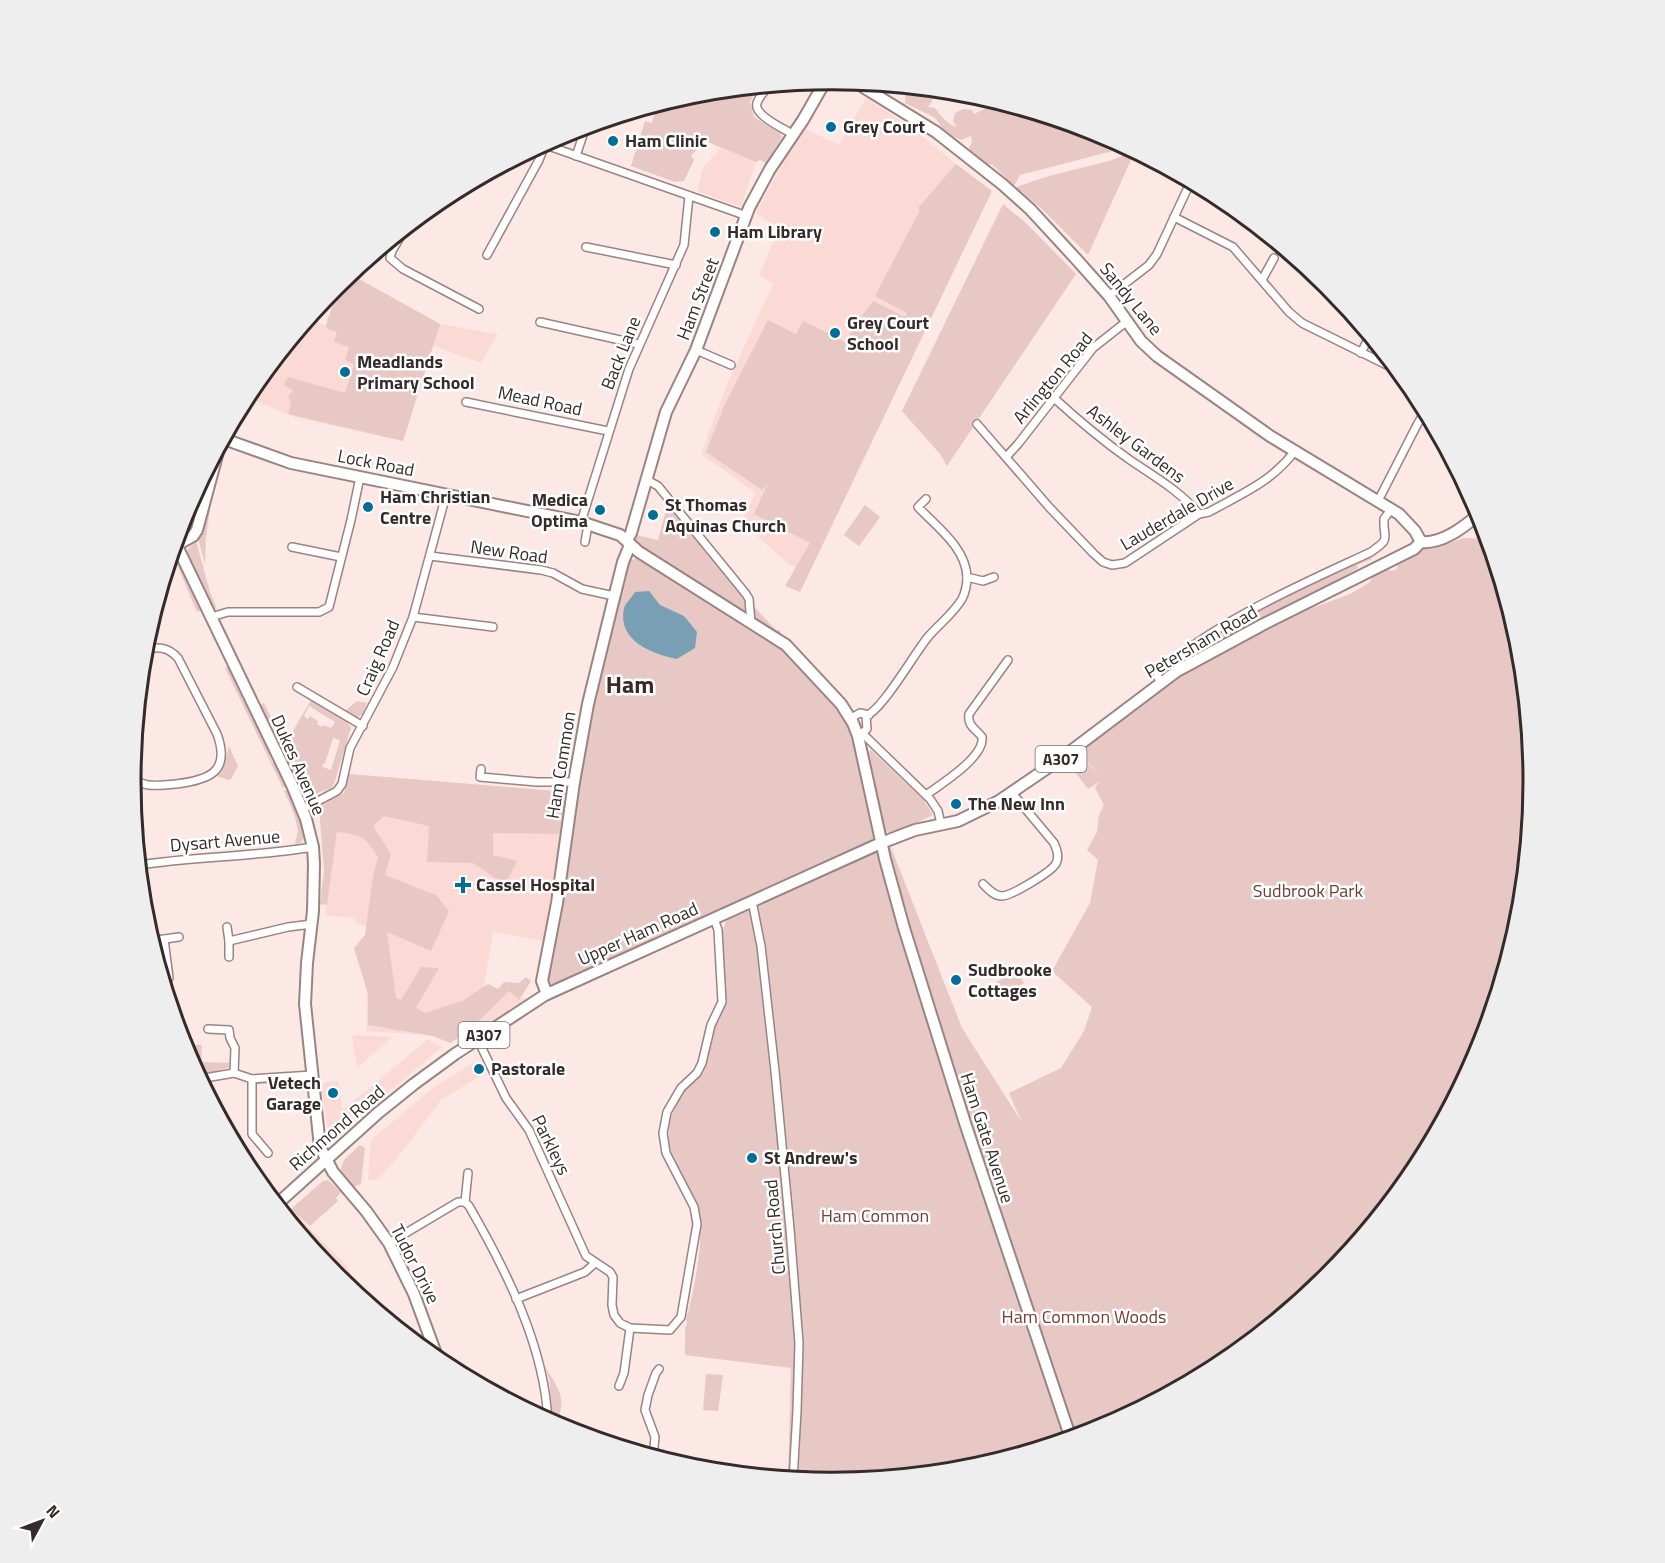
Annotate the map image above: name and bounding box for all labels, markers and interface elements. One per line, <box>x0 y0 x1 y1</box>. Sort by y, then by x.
place label: Grey Court <box>843 113 926 140</box>
marker: Grey Court <box>824 120 838 134</box>
place label: Ham Clinic <box>625 127 707 154</box>
marker: Ham Clinic <box>606 134 620 148</box>
place label: Ham Library <box>727 218 822 245</box>
marker: Ham Library <box>708 225 722 239</box>
street label: Ham Street <box>669 253 726 344</box>
street label: Sandy Lane <box>1094 256 1169 341</box>
place label: Grey Court School <box>847 309 930 357</box>
street label: Back Lane <box>594 312 647 394</box>
marker: Grey Court School <box>828 326 842 340</box>
street label: Arlington Road <box>1006 326 1099 429</box>
place label: Meadlands Primary School <box>357 348 475 396</box>
marker: Meadlands Primary School <box>338 365 352 379</box>
street label: Mead Road <box>495 378 585 423</box>
street label: Ashley Gardens <box>1081 398 1191 490</box>
street label: Lock Road <box>336 442 417 483</box>
street label: Lauderdale Drive <box>1115 470 1238 557</box>
place label: Ham Christian Centre <box>380 483 490 531</box>
place label: Medica Optima <box>531 486 588 534</box>
place label: St Thomas Aquinas Church <box>665 491 786 539</box>
marker: Ham Christian Centre <box>361 500 375 514</box>
marker: Medica Optima <box>593 503 607 517</box>
marker: St Thomas Aquinas Church <box>646 508 660 522</box>
street label: New Road <box>469 533 549 570</box>
street label: Petersham Road <box>1139 598 1262 685</box>
street label: Craig Road <box>349 615 406 700</box>
district label: Ham <box>606 666 654 702</box>
street label: Ham Common <box>539 709 582 821</box>
street label: Dukes Avenue <box>264 710 333 819</box>
road number: A307 <box>1036 746 1086 772</box>
place label: The New Inn <box>968 790 1065 817</box>
marker: The New Inn <box>949 797 963 811</box>
street label: Dysart Avenue <box>169 822 281 859</box>
place label: Cassel Hospital <box>476 871 595 898</box>
marker: Cassel Hospital <box>454 876 472 894</box>
park label: Sudbrook Park <box>1253 877 1364 904</box>
street label: Upper Ham Road <box>573 895 702 972</box>
place label: Sudbrooke Cottages <box>968 956 1052 1004</box>
marker: Sudbrooke Cottages <box>949 973 963 987</box>
road number: A307 <box>458 1022 510 1048</box>
place label: Pastorale <box>491 1055 565 1082</box>
marker: Pastorale <box>472 1062 486 1076</box>
place label: Vetech Garage <box>266 1069 321 1117</box>
street label: Ham Gate Avenue <box>954 1069 1021 1207</box>
street label: Richmond Road <box>283 1078 391 1177</box>
marker: Vetech Garage <box>326 1086 340 1100</box>
street label: Parkleys <box>525 1110 578 1180</box>
place label: St Andrew's <box>764 1144 857 1171</box>
marker: St Andrew's <box>745 1151 759 1165</box>
street label: Church Road <box>757 1178 792 1276</box>
park label: Ham Common <box>821 1202 929 1229</box>
street label: Tudor Drive <box>384 1219 447 1308</box>
park label: Ham Common Woods <box>1001 1303 1167 1330</box>
north arrow <box>12 1491 72 1551</box>
text: N <box>41 1499 66 1523</box>

